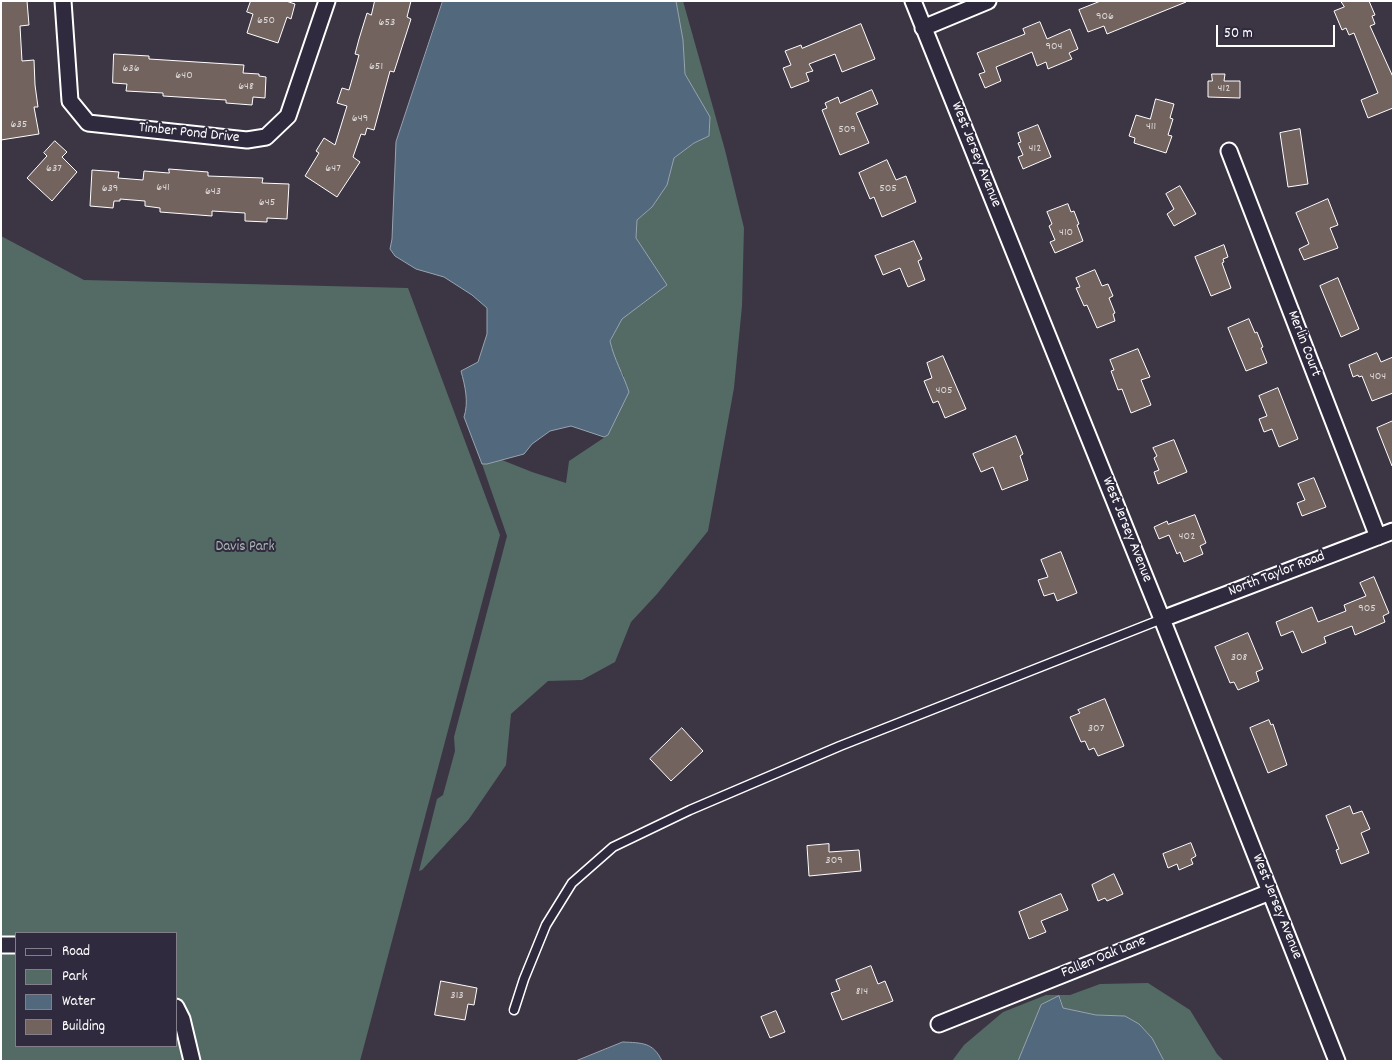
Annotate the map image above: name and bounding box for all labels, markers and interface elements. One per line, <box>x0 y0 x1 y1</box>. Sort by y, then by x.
house number: 906 <box>1096 10 1114 24</box>
house number: 650 <box>257 14 275 28</box>
scale bar <box>1219 15 1338 47</box>
house number: 653 <box>379 16 395 30</box>
text: 50 m <box>1224 23 1253 45</box>
house number: 904 <box>1045 40 1063 54</box>
house number: 651 <box>369 60 383 74</box>
house number: 636 <box>122 62 140 76</box>
house number: 640 <box>175 69 193 83</box>
house number: 648 <box>238 80 254 94</box>
house number: 412 <box>1218 82 1230 96</box>
street label: West Jersey Avenue <box>946 100 1004 210</box>
house number: 649 <box>352 112 368 126</box>
house number: 635 <box>11 118 27 132</box>
street label: Timber Pond Drive <box>138 120 240 148</box>
house number: 411 <box>1146 120 1156 134</box>
house number: 509 <box>838 123 856 137</box>
house number: 412 <box>1029 142 1041 156</box>
house number: 637 <box>46 162 62 176</box>
house number: 647 <box>325 162 341 176</box>
house number: 641 <box>156 181 170 195</box>
house number: 639 <box>102 182 118 196</box>
house number: 505 <box>879 182 897 196</box>
house number: 643 <box>205 185 221 199</box>
house number: 645 <box>259 196 275 210</box>
house number: 410 <box>1059 226 1073 240</box>
street label: Merlin Court <box>1282 308 1324 380</box>
house number: 404 <box>1370 370 1386 384</box>
house number: 405 <box>935 384 953 398</box>
street label: West Jersey Avenue <box>1097 475 1155 585</box>
house number: 402 <box>1179 530 1195 544</box>
park label: Davis Park <box>215 539 275 557</box>
street label: North Taylor Road <box>1226 548 1328 602</box>
house number: 905 <box>1358 602 1376 616</box>
house number: 308 <box>1231 651 1247 665</box>
house number: 307 <box>1088 722 1104 736</box>
street label: West Jersey Avenue <box>1247 852 1305 962</box>
house number: 309 <box>825 854 843 868</box>
legend <box>15 932 178 1047</box>
street label: Fallen Oak Lane <box>1059 933 1149 983</box>
text: Road <box>62 941 90 963</box>
text: Park <box>62 966 88 988</box>
house number: 814 <box>856 985 868 999</box>
house number: 313 <box>450 989 464 1003</box>
text: Water <box>62 991 95 1013</box>
text: Building <box>62 1016 105 1038</box>

